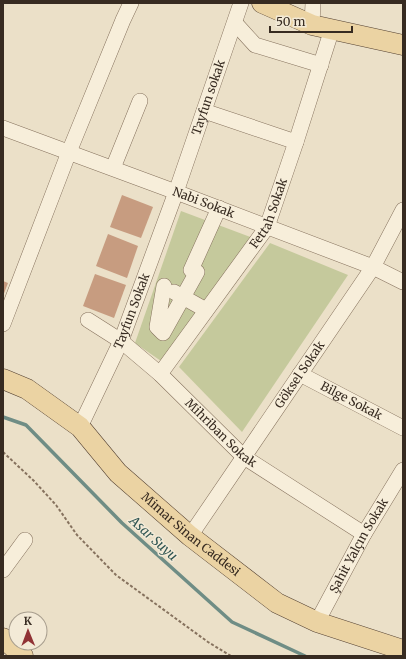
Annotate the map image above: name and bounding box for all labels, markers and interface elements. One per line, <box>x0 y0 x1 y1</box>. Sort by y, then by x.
scale bar <box>270 8 352 34</box>
text: 50 m <box>276 14 305 29</box>
street label: Tayfun sokak <box>188 57 228 137</box>
street label: Fettah Sokak <box>246 176 290 251</box>
street label: Nabi Sokak <box>171 183 237 221</box>
street label: Tayfun Sokak <box>110 271 153 352</box>
street label: Göksel Sokak <box>271 338 328 411</box>
street label: Bilge Sokak <box>318 378 385 423</box>
street label: Mihriban Sokak <box>182 395 260 470</box>
street label: Mimar Sinan Caddesi <box>138 489 243 579</box>
street label: Şahit Yalçın Sokak <box>326 495 391 596</box>
water label: Asar Suyu <box>125 512 181 565</box>
north arrow <box>8 611 48 651</box>
text: K <box>24 614 33 628</box>

